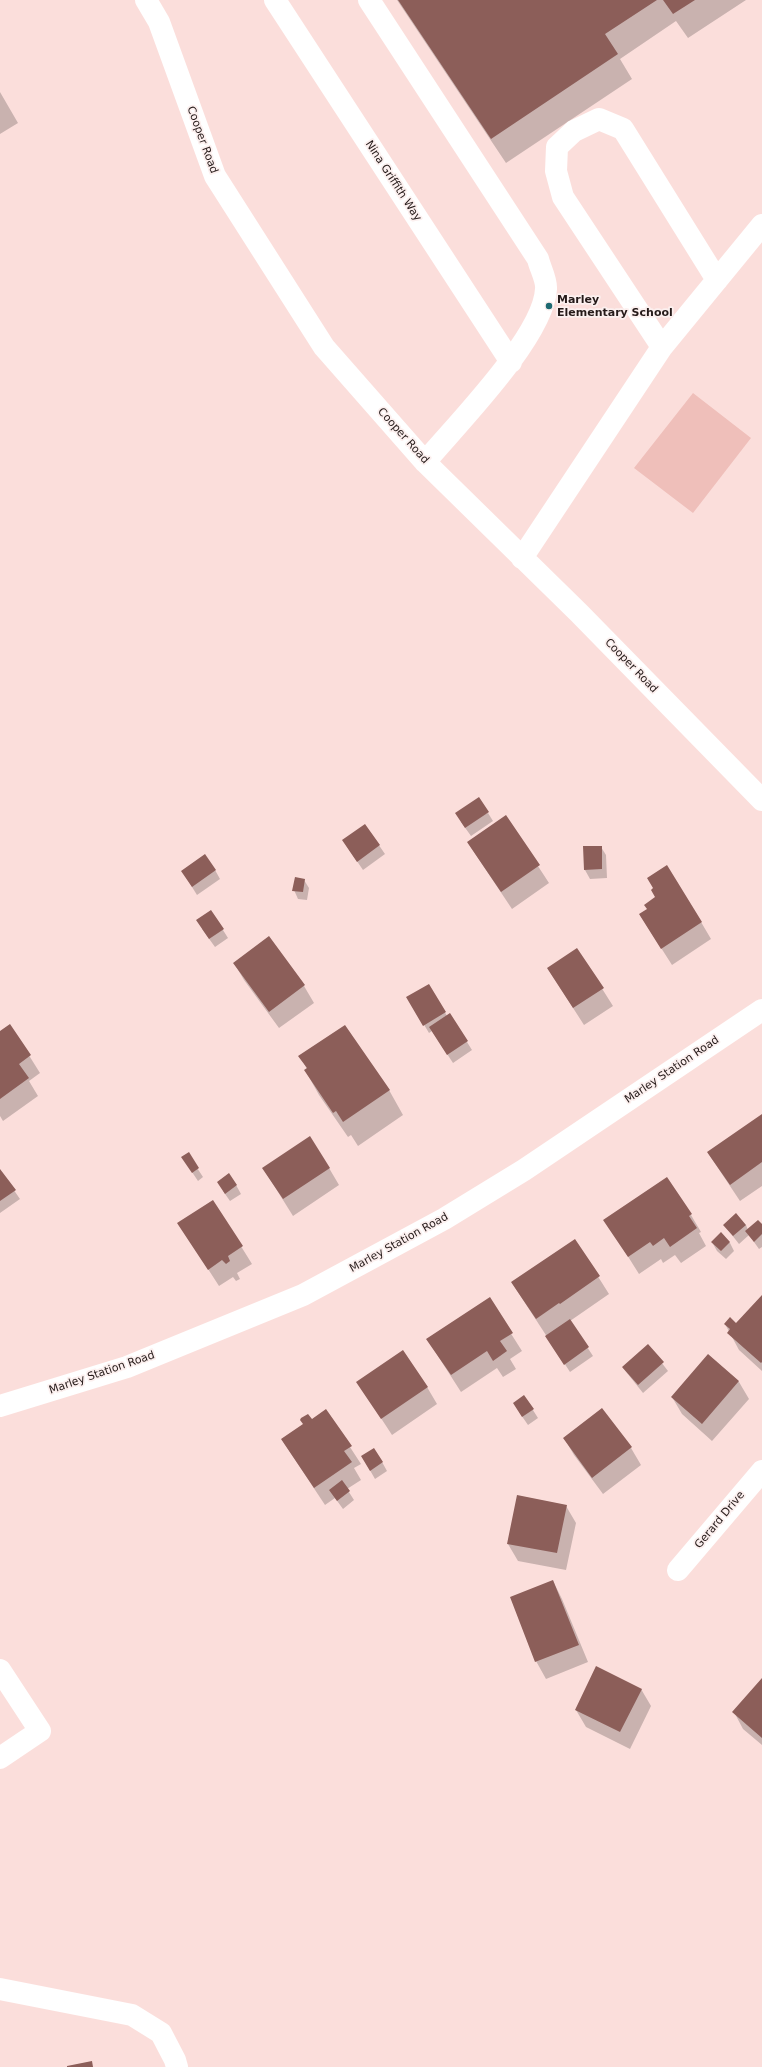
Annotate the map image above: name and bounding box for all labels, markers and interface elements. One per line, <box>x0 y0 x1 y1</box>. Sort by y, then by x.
street label: Cooper Road <box>184 105 220 175</box>
street label: Nina Griffith Way <box>362 138 424 224</box>
place label: Marley Elementary School <box>557 293 673 319</box>
marker: Marley Elementary School <box>544 301 554 311</box>
street label: Cooper Road <box>375 405 431 467</box>
street label: Cooper Road <box>602 636 660 696</box>
street label: Marley Station Road <box>622 1034 722 1106</box>
street label: Marley Station Road <box>347 1210 451 1276</box>
street label: Marley Station Road <box>47 1349 157 1397</box>
street label: Gerard Drive <box>692 1489 748 1551</box>

